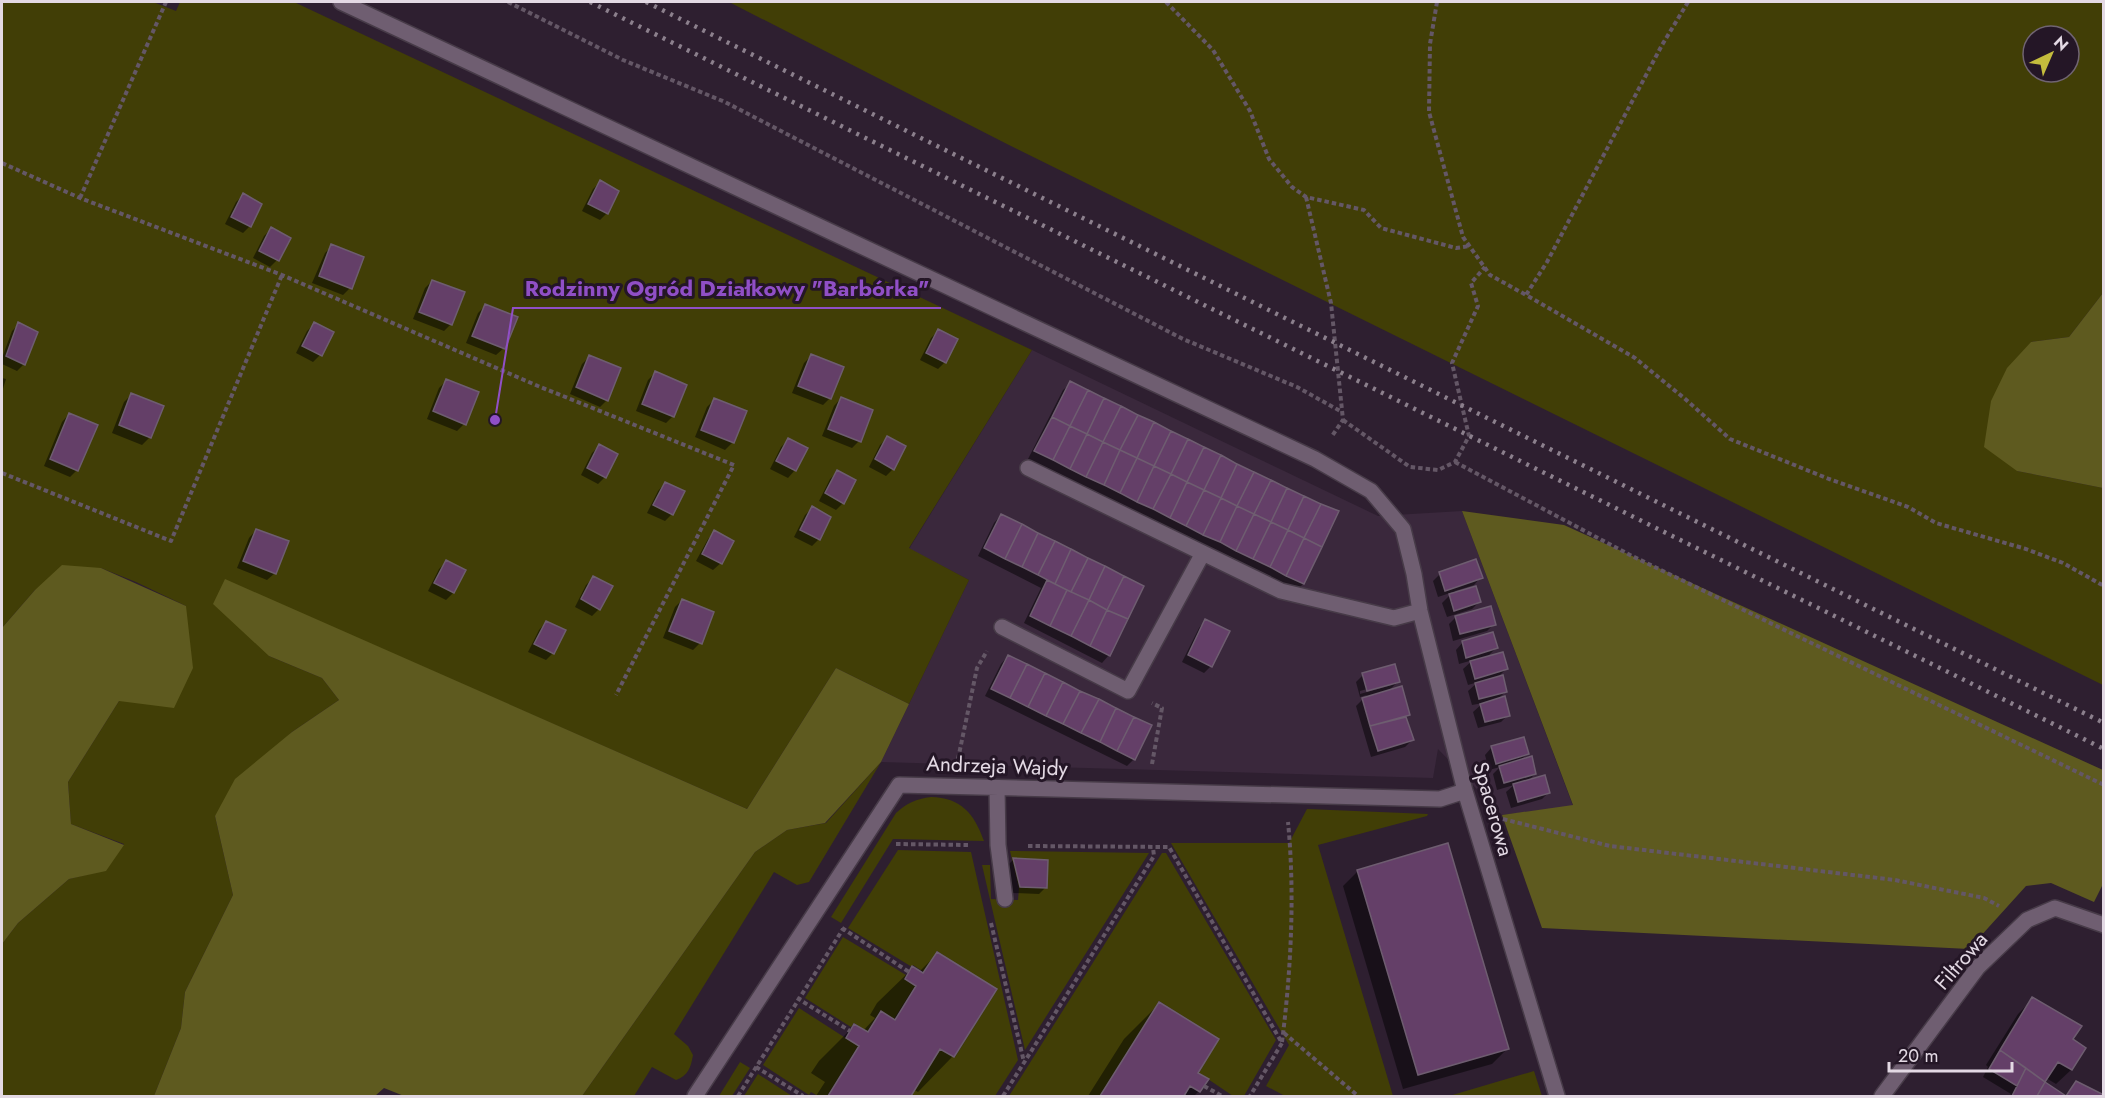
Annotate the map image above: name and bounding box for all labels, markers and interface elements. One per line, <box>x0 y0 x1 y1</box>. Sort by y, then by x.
north arrow <box>2021 24 2081 84</box>
text: N <box>2049 31 2074 56</box>
callout: Rodzinny Ogród Działkowy "Barbórka" <box>513 268 941 308</box>
text: Rodzinny Ogród Działkowy "Barbórka" <box>525 272 929 304</box>
street label: Andrzeja Wajdy <box>926 749 1069 783</box>
street label: Spacerowa <box>1465 758 1521 860</box>
street label: Filtrowa <box>1927 925 1995 997</box>
scale bar <box>1889 1035 2012 1073</box>
text: 20 m <box>1898 1043 1938 1069</box>

